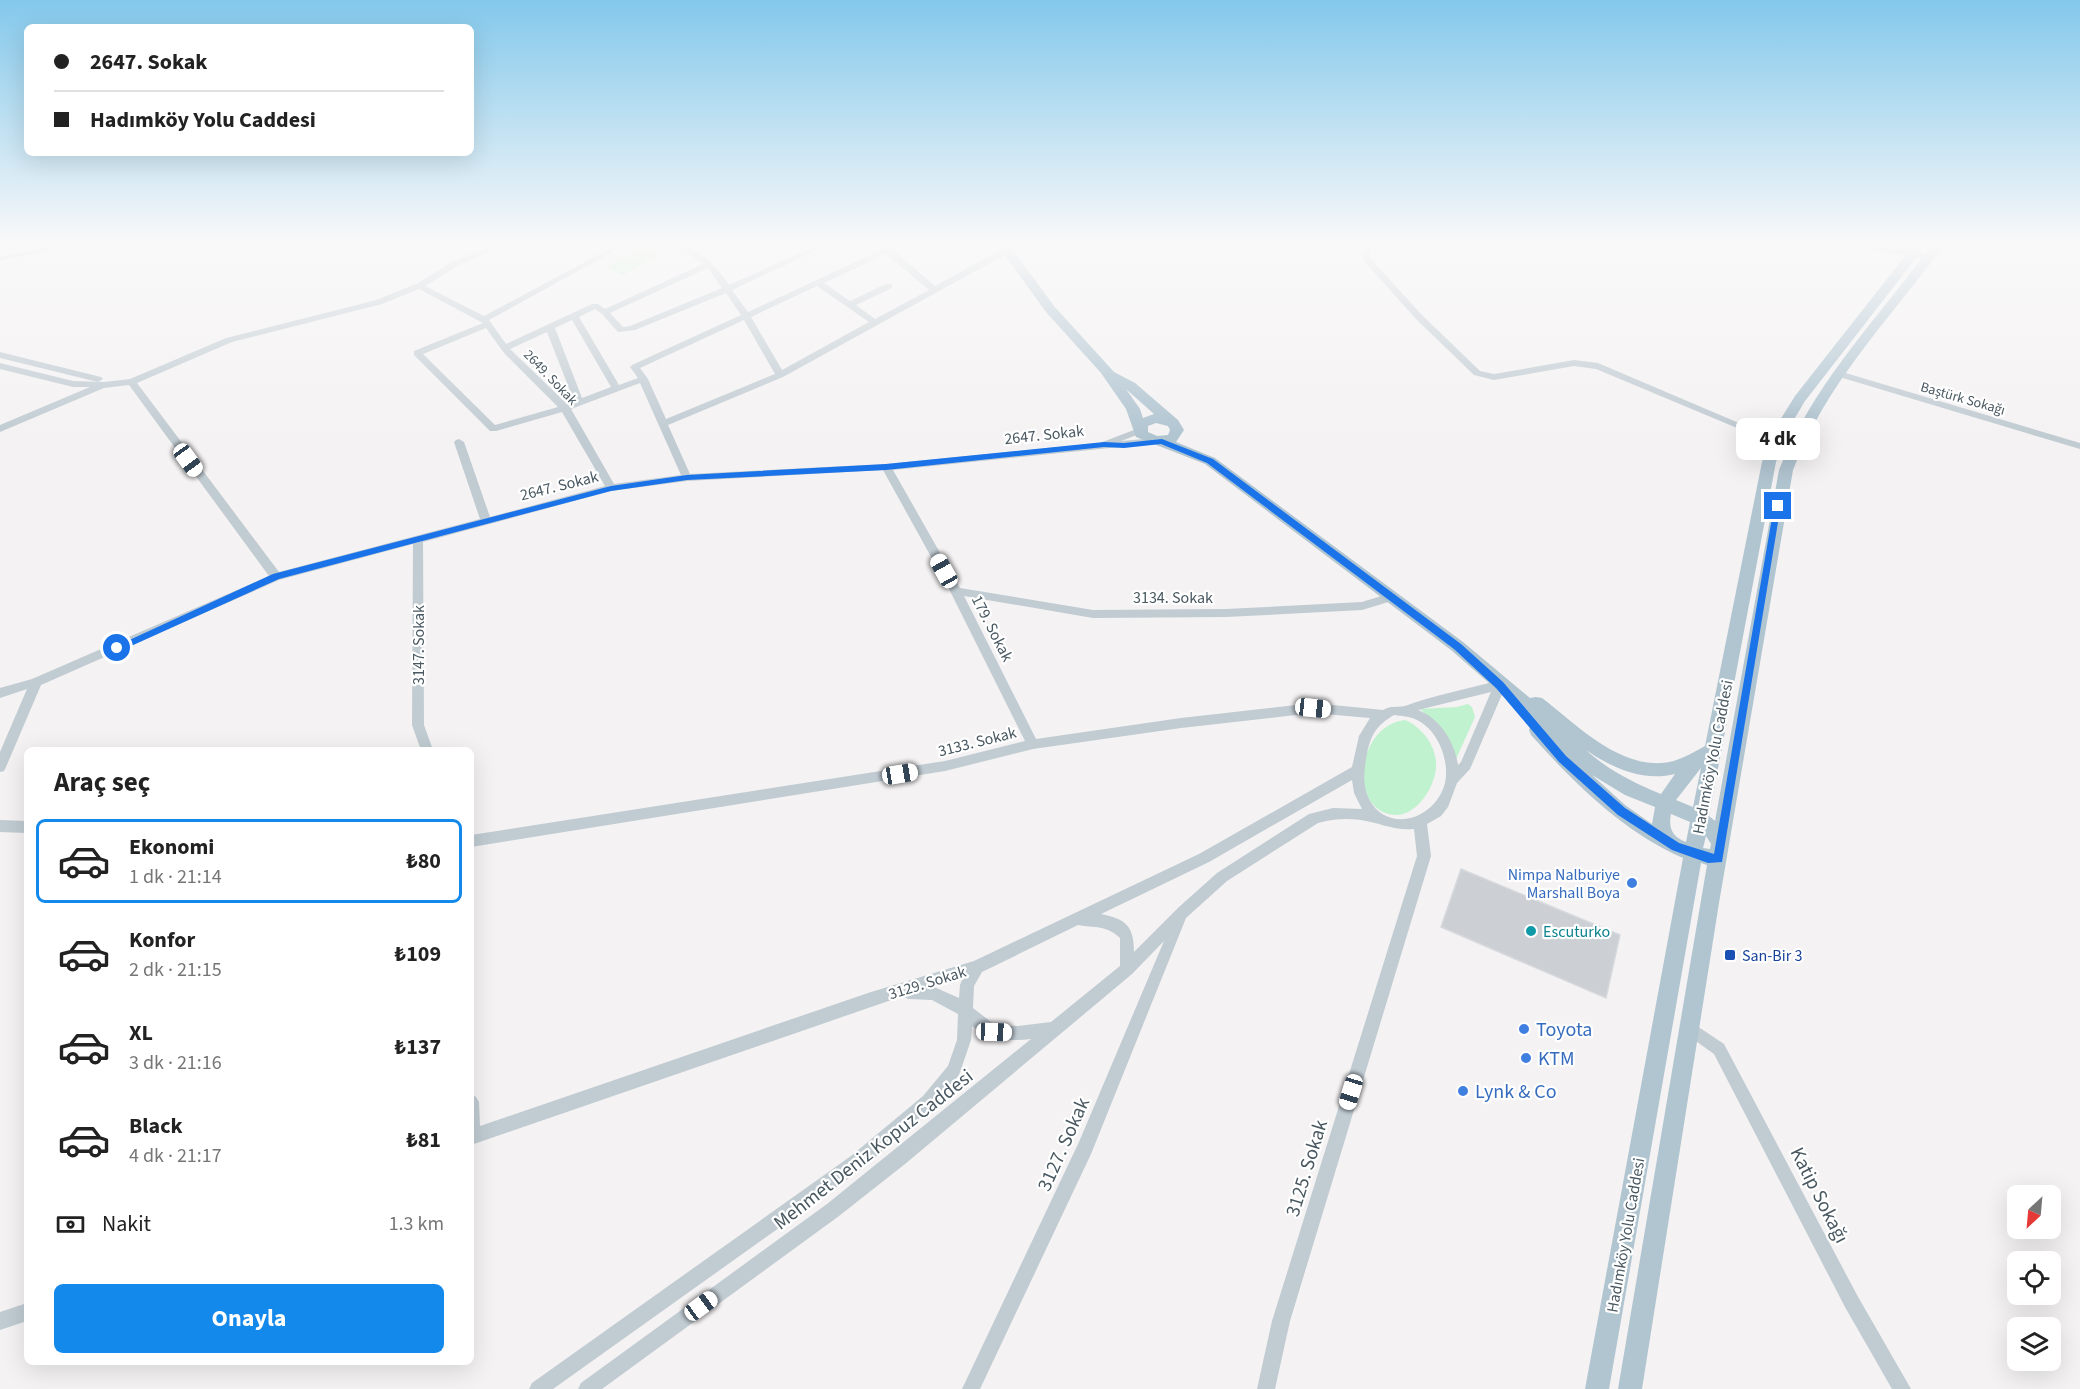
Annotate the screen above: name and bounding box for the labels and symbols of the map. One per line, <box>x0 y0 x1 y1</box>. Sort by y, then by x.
street label: 2649. Sokak <box>519 346 582 410</box>
street label: Baştürk Sokağı <box>1918 377 2007 421</box>
callout: 4 dk <box>1736 419 1820 461</box>
street label: 2647. Sokak <box>1003 420 1085 450</box>
car <box>170 440 206 480</box>
street label: 2647. Sokak <box>518 466 601 506</box>
route end <box>1764 492 1791 519</box>
car <box>927 551 961 591</box>
street label: 3134. Sokak <box>1133 587 1213 609</box>
street label: 179. Sokak <box>966 591 1018 666</box>
street label: 3147. Sokak <box>408 605 430 685</box>
route start <box>103 634 130 661</box>
street label: Hadımköy Yolu Caddesi <box>1687 678 1739 836</box>
car <box>1294 697 1332 719</box>
street label: 3133. Sokak <box>936 722 1019 762</box>
car <box>881 762 919 786</box>
place label: Nimpa Nalburiye Marshall Boya <box>1508 864 1620 904</box>
marker: Nimpa Nalburiye Marshall Boya <box>1625 876 1639 890</box>
place label: Escuturko <box>1543 921 1610 943</box>
marker: Escuturko <box>1524 924 1538 938</box>
place label: San-Bir 3 <box>1742 945 1802 967</box>
marker: San-Bir 3 <box>1723 948 1737 962</box>
street label: 3129. Sokak <box>886 961 969 1005</box>
place label: Toyota <box>1536 1016 1592 1044</box>
car <box>976 1022 1012 1042</box>
marker: Toyota <box>1517 1022 1531 1036</box>
place label: KTM <box>1538 1045 1575 1073</box>
marker: KTM <box>1519 1051 1533 1065</box>
street label: Mehmet Deniz Kopuz Caddesi <box>768 1063 979 1237</box>
car <box>1337 1072 1365 1112</box>
place label: Lynk & Co <box>1475 1078 1557 1106</box>
marker: Lynk & Co <box>1456 1084 1470 1098</box>
street label: 3127. Sokak <box>1031 1093 1097 1196</box>
street label: 3125. Sokak <box>1279 1116 1335 1220</box>
street label: Katip Sokağı <box>1783 1143 1855 1248</box>
street label: Hadımköy Yolu Caddesi <box>1602 1156 1650 1314</box>
north arrow <box>2007 1185 2061 1239</box>
car <box>681 1288 721 1324</box>

